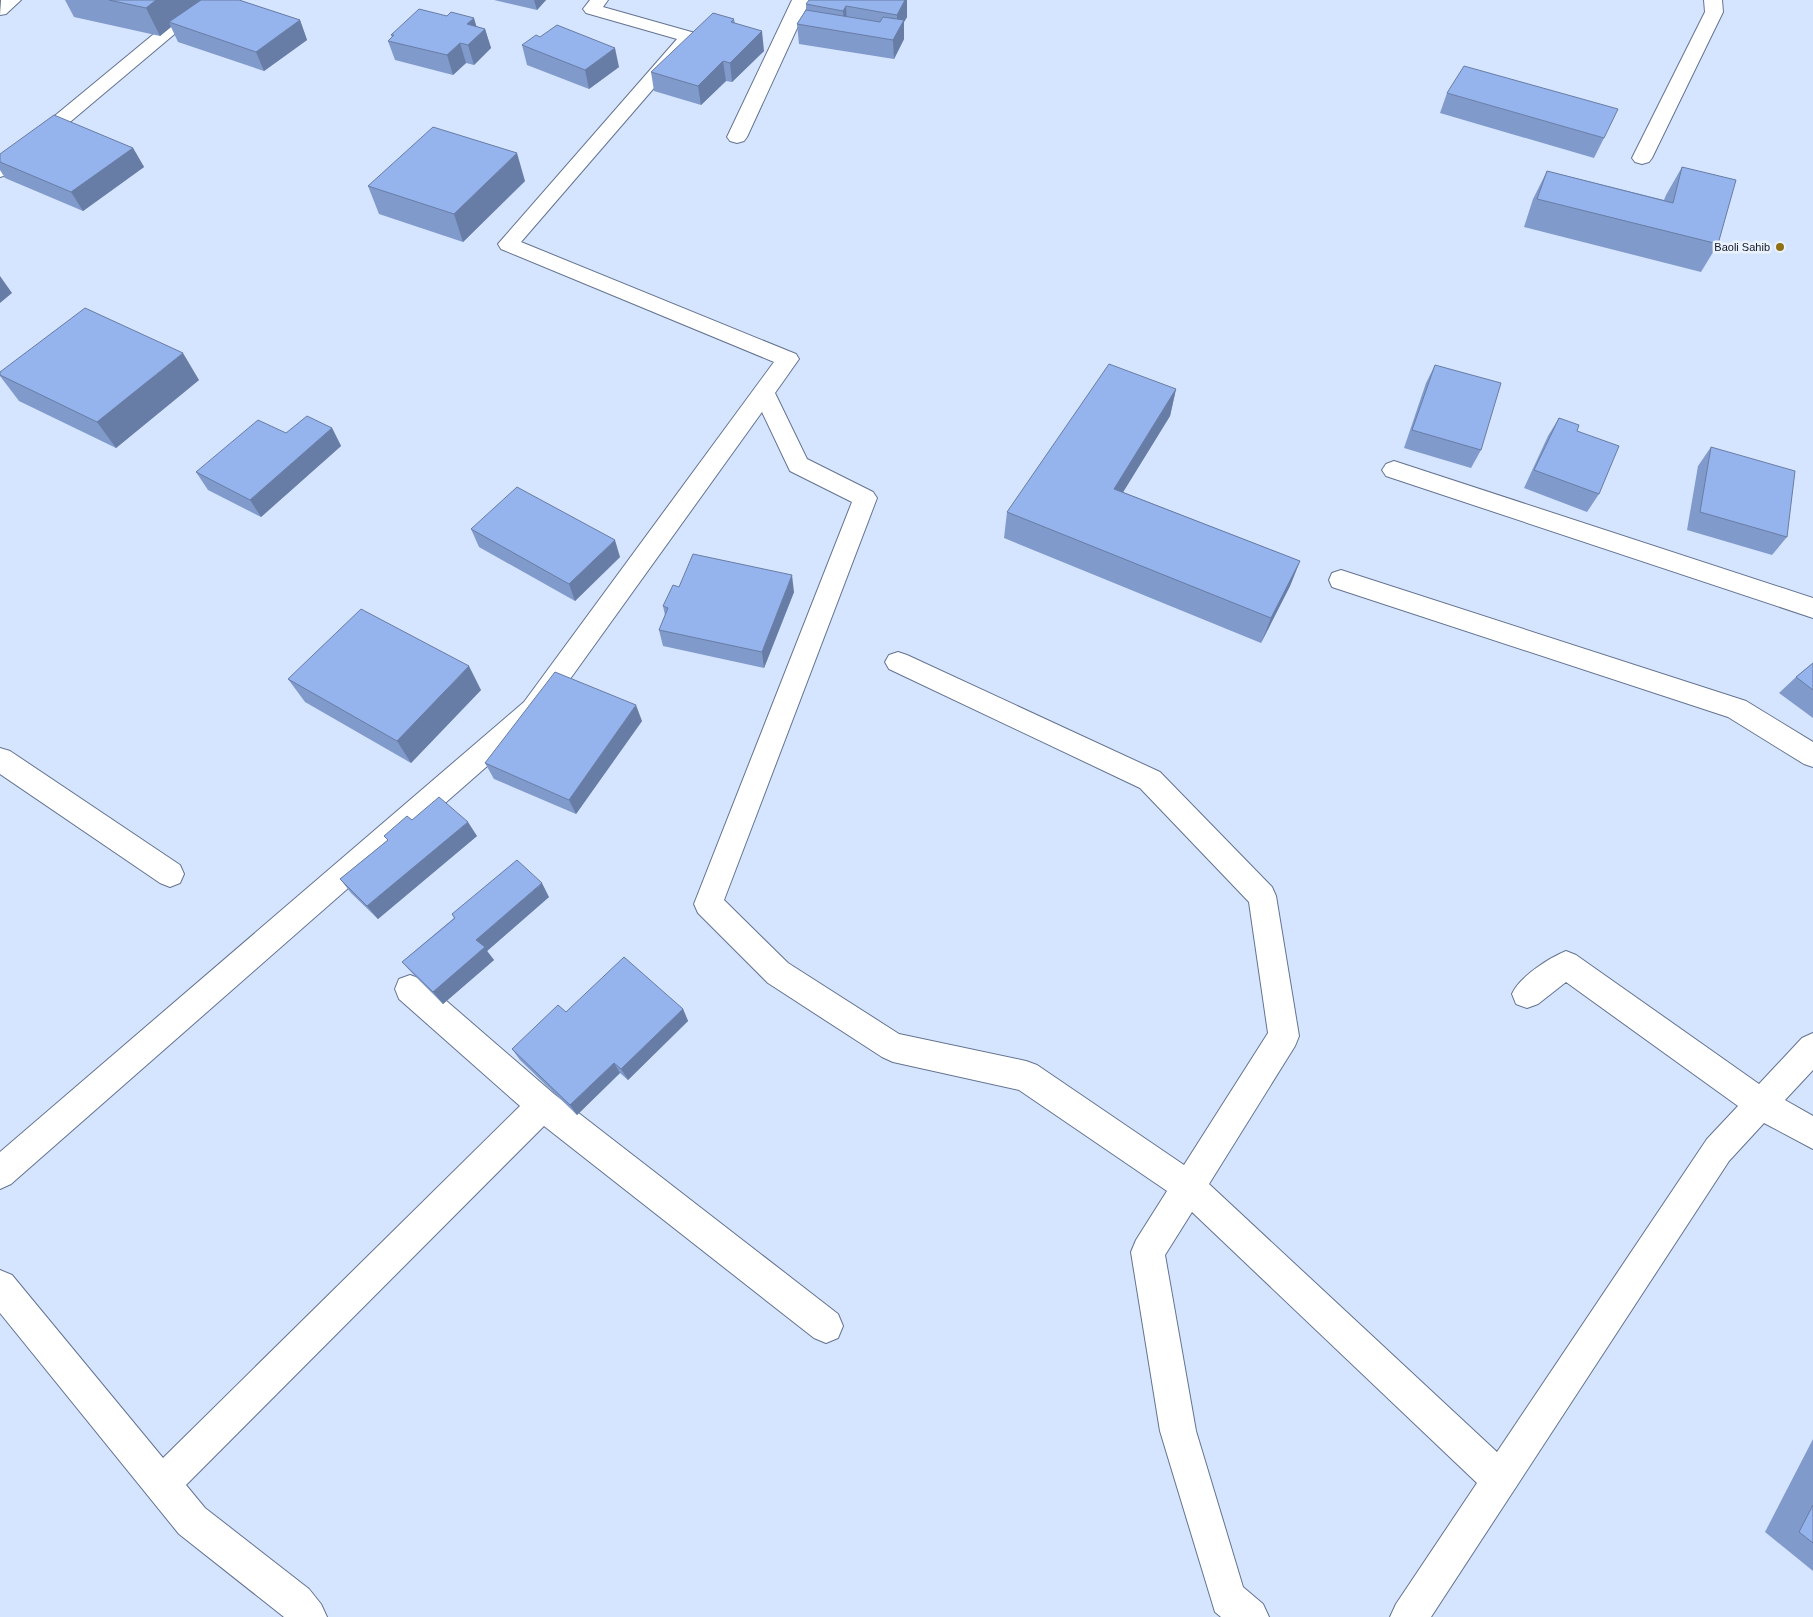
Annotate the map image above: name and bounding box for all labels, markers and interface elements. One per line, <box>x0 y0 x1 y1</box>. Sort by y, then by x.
place label: Baoli Sahib <box>1714 241 1770 253</box>
marker: Baoli Sahib <box>1774 241 1786 253</box>

